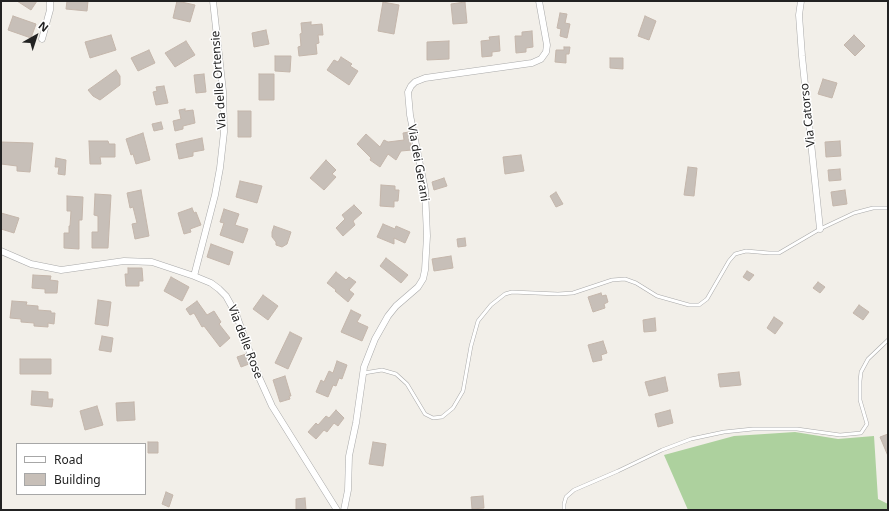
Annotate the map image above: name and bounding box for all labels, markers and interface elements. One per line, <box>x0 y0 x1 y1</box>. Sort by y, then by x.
north arrow <box>16 16 56 56</box>
text: N <box>36 18 52 35</box>
street label: Via delle Ortensie <box>208 30 230 130</box>
street label: Via Catorso <box>797 82 819 148</box>
street label: Via dei Gerani <box>404 123 432 203</box>
street label: Via delle Rose <box>224 303 266 381</box>
legend <box>16 443 146 495</box>
text: Road <box>54 451 83 468</box>
text: Building <box>54 471 101 488</box>

